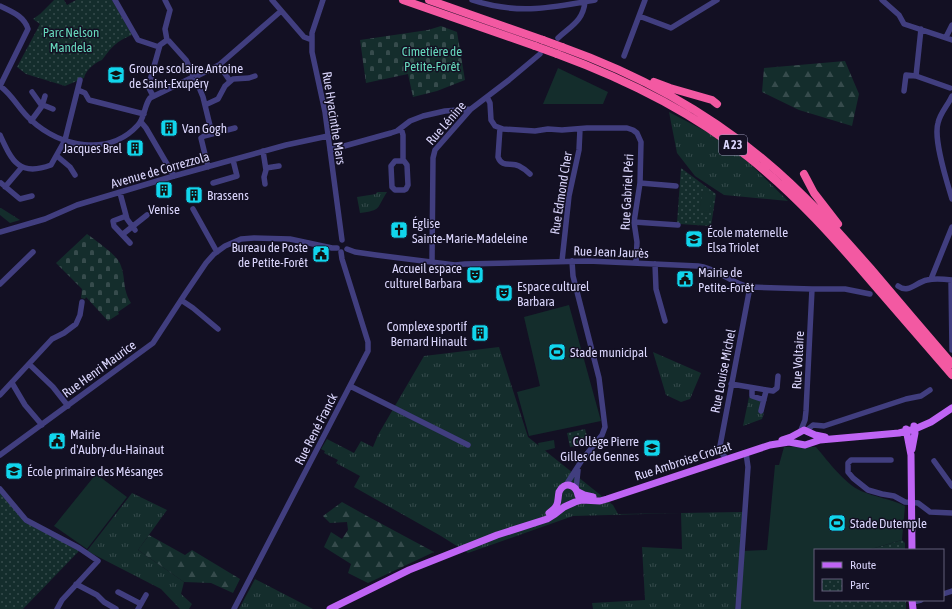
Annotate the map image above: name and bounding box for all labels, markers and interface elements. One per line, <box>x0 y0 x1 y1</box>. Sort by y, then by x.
park label: Parc Nelson Mandela <box>43 25 99 55</box>
park label: Cimetière de Petite-Forêt <box>402 44 462 74</box>
place label: Groupe scolaire Antoine de Saint-Exupéry <box>129 61 243 91</box>
school or university icon: Groupe scolaire Antoine de Saint-Exupéry <box>106 65 126 85</box>
street label: Rue Hyacinthe Mars <box>319 70 349 166</box>
street label: Rue Lénine <box>423 98 469 148</box>
building icon: Van Gogh <box>159 118 179 138</box>
place label: Van Gogh <box>182 121 227 136</box>
road number: A 23 <box>719 135 747 155</box>
building icon: Jacques Brel <box>125 138 145 158</box>
place label: Jacques Brel <box>63 141 123 156</box>
street label: Avenue de Correzzola <box>109 149 211 191</box>
street label: Rue Edmond Cher <box>547 150 575 236</box>
street label: Rue Gabriel Péri <box>618 153 636 231</box>
building icon: Venise <box>154 180 174 200</box>
building icon: Brassens <box>184 185 204 205</box>
place label: Brassens <box>207 188 249 203</box>
place label: Venise <box>148 202 180 217</box>
place label: Église Sainte-Marie-Madeleine <box>412 216 528 246</box>
church icon: Église Sainte-Marie-Madeleine <box>389 220 409 240</box>
place label: École maternelle Elsa Triolet <box>707 225 788 255</box>
school or university icon: École maternelle Elsa Triolet <box>684 229 704 249</box>
place label: Bureau de Poste de Petite-Forêt <box>231 240 308 270</box>
street label: Rue Jean Jaurès <box>573 243 649 261</box>
public building icon: Bureau de Poste de Petite-Forêt <box>311 244 331 264</box>
place label: Accueil espace culturel Barbara <box>385 261 462 291</box>
theatre icon: Accueil espace culturel Barbara <box>465 265 485 285</box>
place label: Mairie de Petite-Forêt <box>698 265 754 295</box>
public building icon: Mairie de Petite-Forêt <box>675 269 695 289</box>
place label: Espace culturel Barbara <box>517 279 590 309</box>
theatre icon: Espace culturel Barbara <box>494 283 514 303</box>
place label: Complexe sportif Bernard Hinault <box>387 319 467 349</box>
building icon: Complexe sportif Bernard Hinault <box>470 323 490 343</box>
street label: Rue Louise Michel <box>707 327 739 414</box>
street label: Rue Voltaire <box>789 330 807 390</box>
street label: Rue Henri Maurice <box>59 337 139 401</box>
sports icon: Stade municipal <box>547 342 567 362</box>
place label: Stade municipal <box>570 345 648 360</box>
street label: Rue René Franck <box>292 390 341 467</box>
place label: Mairie d'Aubry-du-Hainaut <box>70 427 164 457</box>
public building icon: Mairie d'Aubry-du-Hainaut <box>47 431 67 451</box>
place label: Collège Pierre Gilles de Gennes <box>560 434 639 464</box>
street label: Rue Ambroise Croizat <box>633 438 733 484</box>
school or university icon: Collège Pierre Gilles de Gennes <box>642 438 662 458</box>
school or university icon: École primaire des Mésanges <box>4 461 24 481</box>
place label: École primaire des Mésanges <box>27 464 164 479</box>
sports icon: Stade Dutemple <box>827 513 847 533</box>
place label: Stade Dutemple <box>850 516 927 531</box>
legend <box>814 549 944 601</box>
text: Route <box>850 558 876 572</box>
text: Parc <box>850 578 870 592</box>

